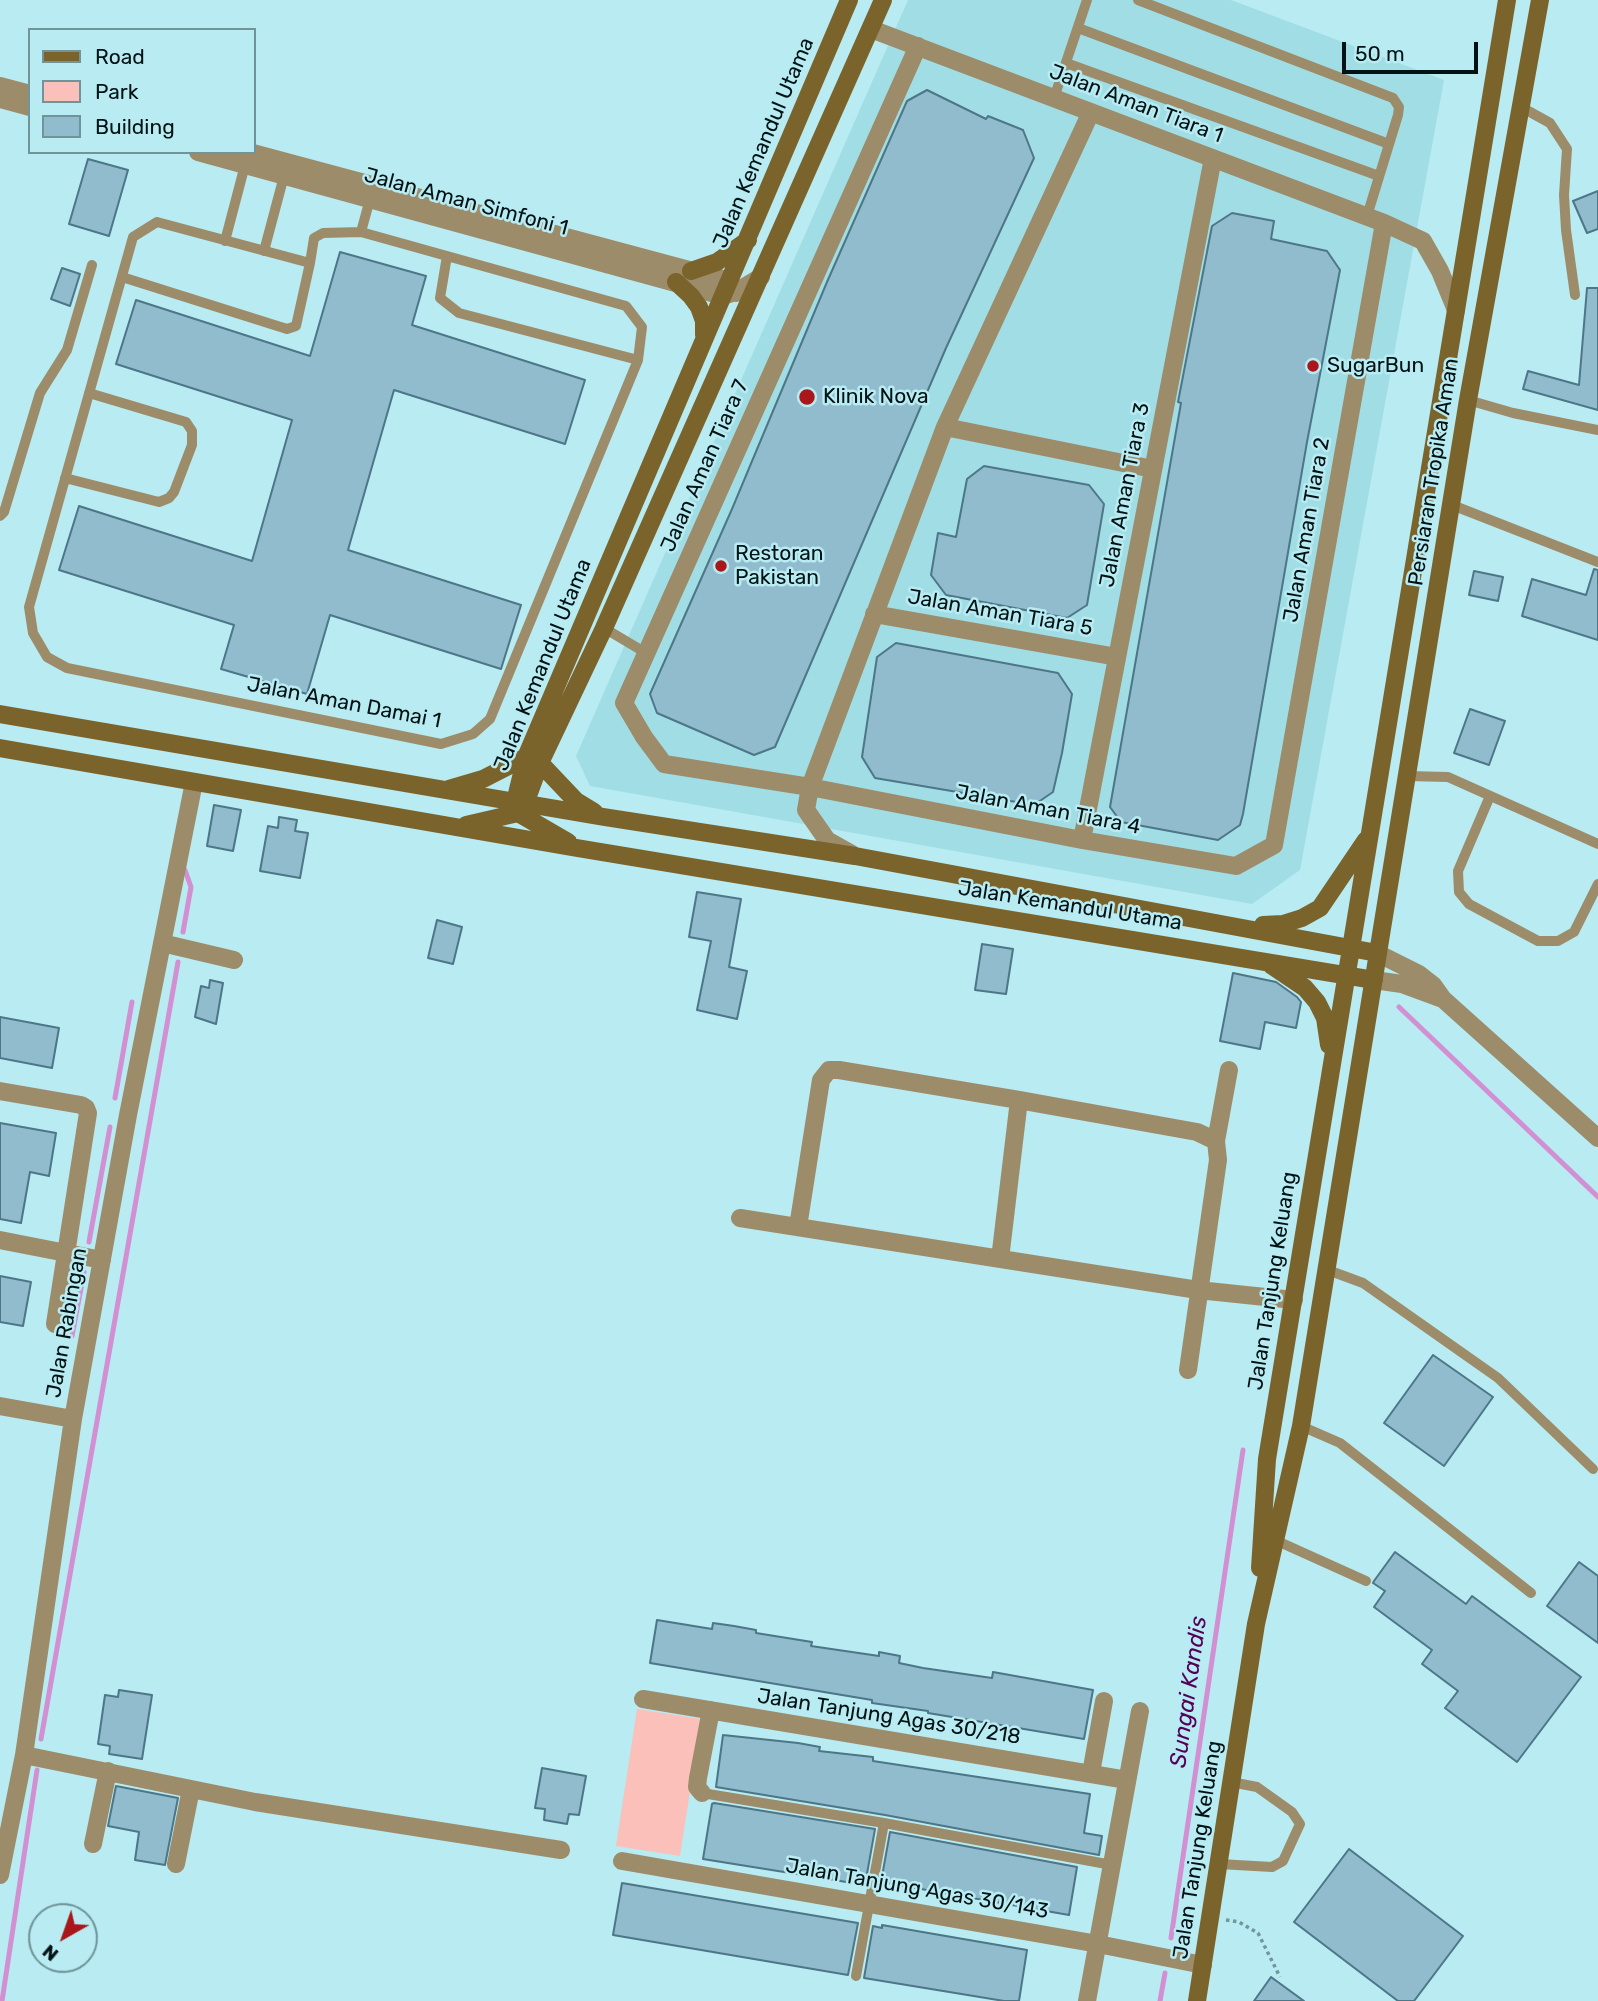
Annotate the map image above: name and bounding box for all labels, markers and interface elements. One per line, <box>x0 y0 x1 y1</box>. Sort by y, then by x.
legend <box>28 28 256 154</box>
scale bar <box>1346 28 1482 72</box>
street label: Jalan Kemandul Utama <box>708 34 820 252</box>
text: 50 m <box>1355 41 1405 66</box>
text: Road <box>95 44 145 69</box>
street label: Jalan Aman Tiara 1 <box>1046 59 1226 149</box>
text: Park <box>95 79 139 104</box>
text: Building <box>95 114 175 139</box>
street label: Jalan Aman Simfoni 1 <box>361 163 571 241</box>
place label: SugarBun <box>1327 353 1424 379</box>
street label: Persiaran Tropika Aman <box>1404 356 1464 588</box>
marker: SugarBun <box>1305 358 1321 374</box>
street label: Jalan Aman Tiara 7 <box>656 376 754 556</box>
place label: Klinik Nova <box>823 384 929 410</box>
marker: Klinik Nova <box>797 387 817 407</box>
street label: Jalan Aman Tiara 3 <box>1095 401 1155 589</box>
street label: Jalan Aman Tiara 2 <box>1278 436 1336 624</box>
place label: Restoran Pakistan <box>735 541 823 591</box>
street label: Jalan Kemandul Utama <box>489 555 597 775</box>
marker: Restoran Pakistan <box>713 558 729 574</box>
street label: Jalan Aman Tiara 5 <box>906 584 1094 642</box>
street label: Jalan Aman Damai 1 <box>245 672 443 734</box>
street label: Jalan Aman Tiara 4 <box>953 780 1143 840</box>
street label: Jalan Kemandul Utama <box>956 876 1184 936</box>
street label: Jalan Tanjung Keluang <box>1243 1170 1303 1392</box>
street label: Jalan Rabingan <box>41 1246 93 1400</box>
water label: Sungai Kandis <box>1165 1615 1213 1769</box>
street label: Jalan Tanjung Agas 30/218 <box>756 1684 1022 1750</box>
street label: Jalan Tanjung Keluang <box>1168 1739 1228 1961</box>
street label: Jalan Tanjung Agas 30/143 <box>784 1853 1050 1925</box>
north arrow <box>28 1903 98 1973</box>
text: N <box>38 1940 63 1966</box>

